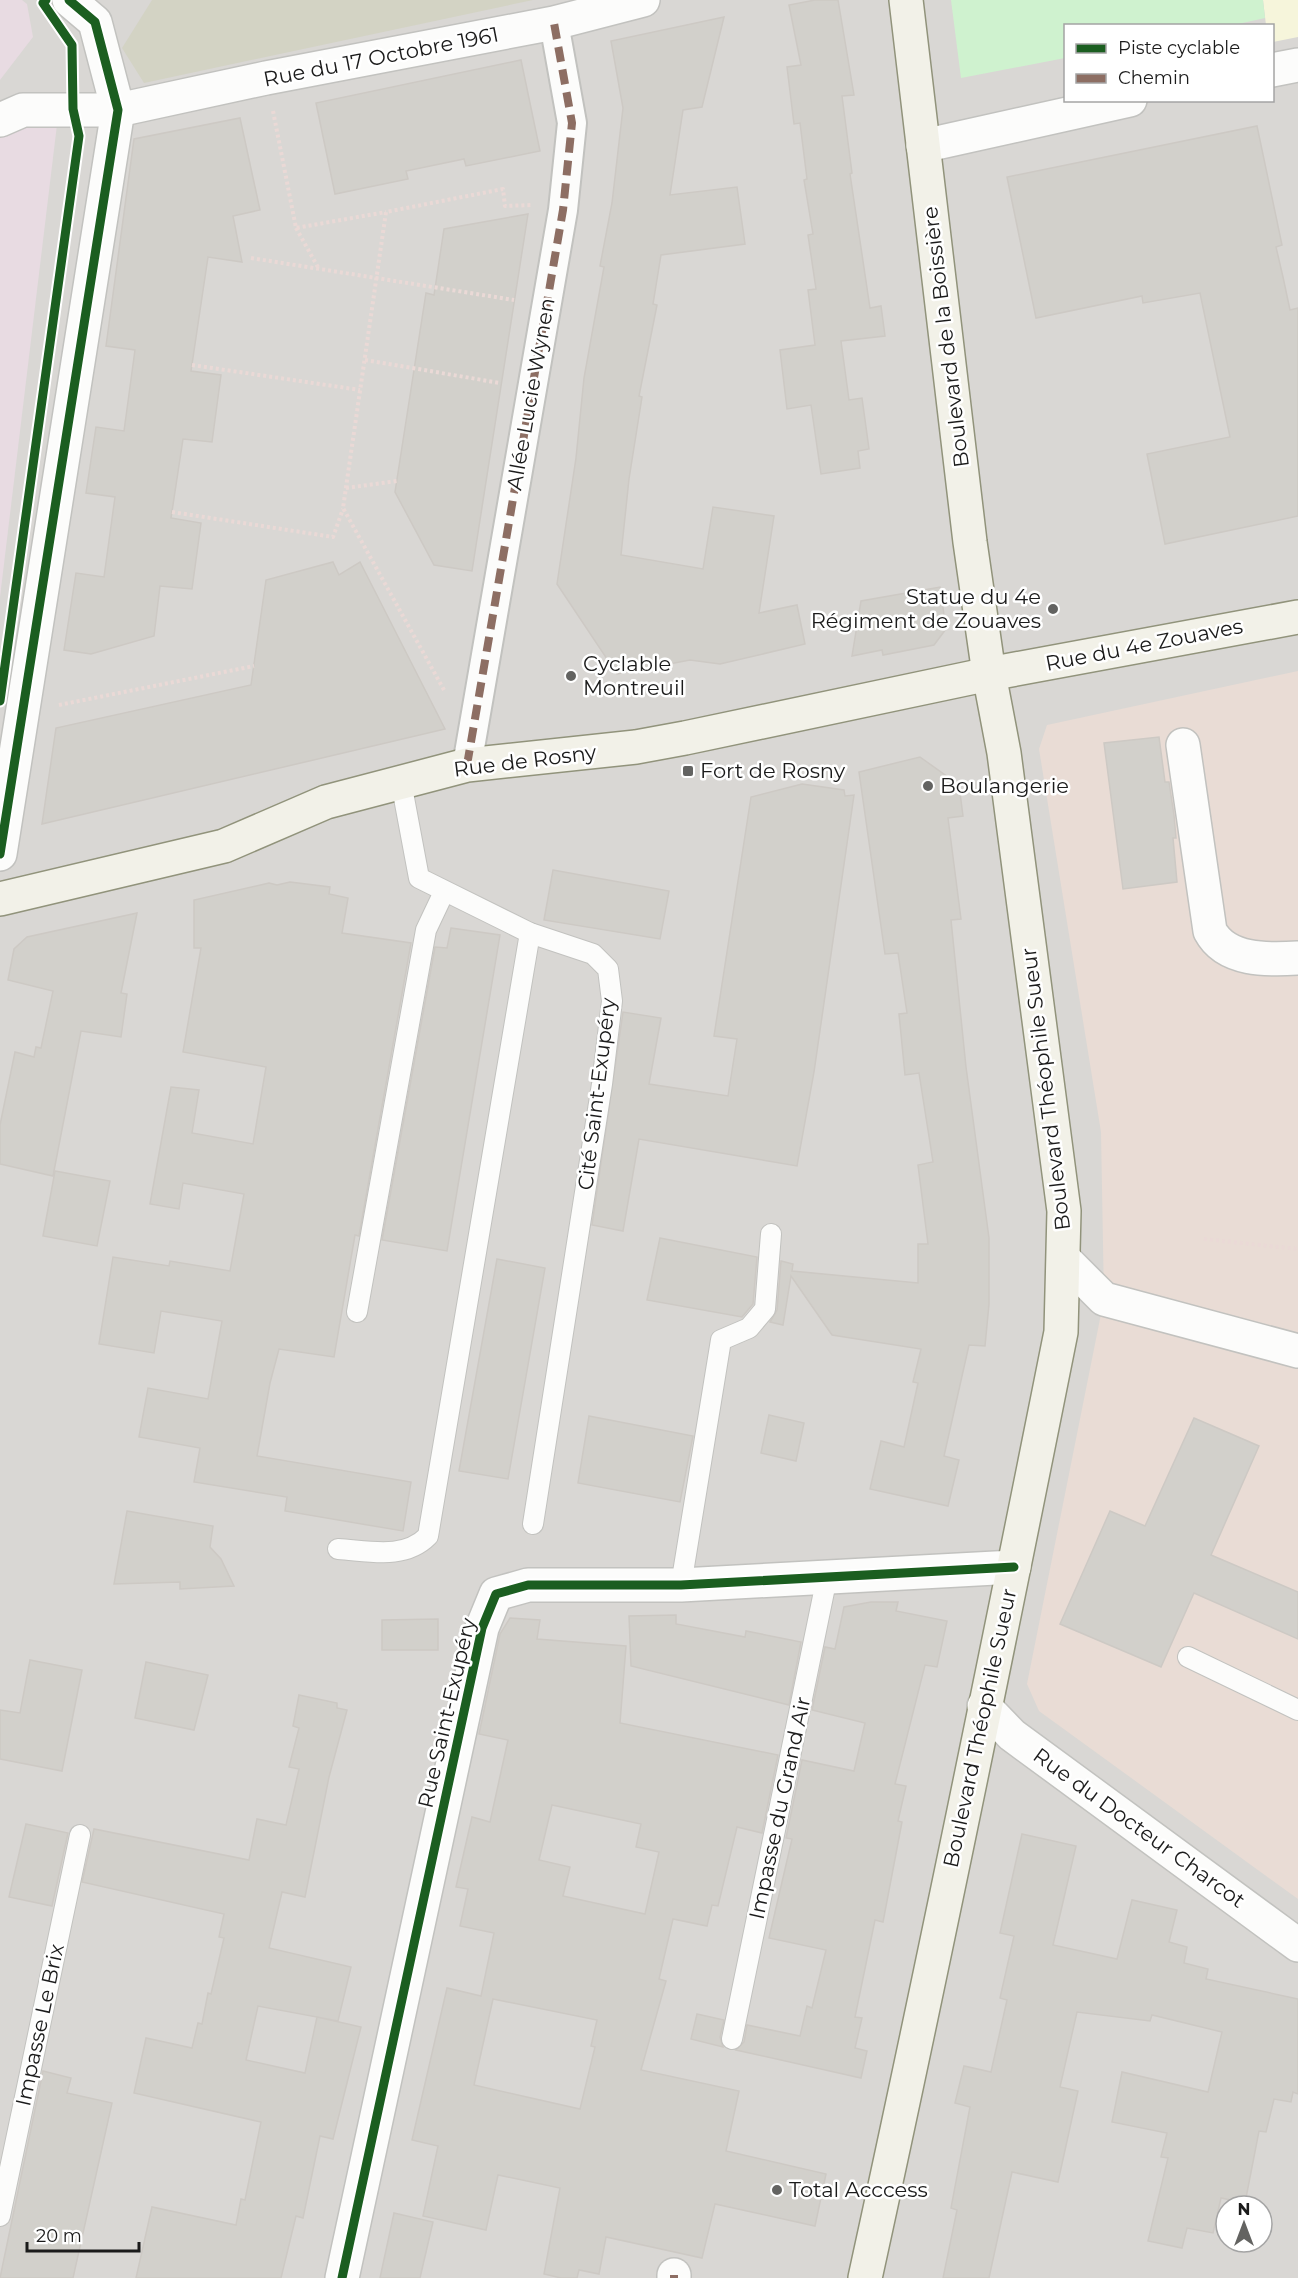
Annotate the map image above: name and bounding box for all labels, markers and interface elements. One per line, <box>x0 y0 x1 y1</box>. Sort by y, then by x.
street label: Rue du 17 Octobre 1961 <box>261 21 501 92</box>
legend <box>1064 24 1274 102</box>
text: Piste cyclable <box>1118 37 1240 59</box>
text: Chemin <box>1118 67 1190 89</box>
street label: Boulevard de la Boissière <box>917 205 974 469</box>
street label: Allée Lucie Wynen <box>501 296 560 492</box>
place label: Statue du 4e Régiment de Zouaves <box>811 584 1041 633</box>
marker: Statue du 4e Régiment de Zouaves <box>1046 602 1060 616</box>
street label: Rue du 4e Zouaves <box>1043 613 1245 676</box>
place label: Cyclable Montreuil <box>583 651 685 700</box>
marker: Cyclable Montreuil <box>564 669 578 683</box>
street label: Rue de Rosny <box>452 739 598 782</box>
place label: Fort de Rosny <box>700 758 846 783</box>
marker: Fort de Rosny <box>681 764 695 778</box>
place label: Boulangerie <box>940 773 1069 798</box>
marker: Boulangerie <box>921 779 935 793</box>
street label: Boulevard Théophile Sueur <box>1016 946 1075 1232</box>
street label: Cité Saint-Exupéry <box>572 996 621 1192</box>
street label: Boulevard Théophile Sueur <box>938 1586 1021 1870</box>
street label: Rue Saint-Exupéry <box>412 1615 481 1810</box>
street label: Impasse du Grand Air <box>744 1694 815 1921</box>
street label: Rue du Docteur Charcot <box>1029 1742 1250 1913</box>
street label: Impasse Le Brix <box>10 1941 69 2108</box>
place label: Total Acccess <box>789 2177 928 2202</box>
marker: Total Acccess <box>770 2183 784 2197</box>
north arrow <box>1214 2194 1274 2254</box>
text: N <box>1238 2200 1250 2219</box>
scale bar <box>27 2215 140 2253</box>
text: 20 m <box>36 2225 82 2247</box>

